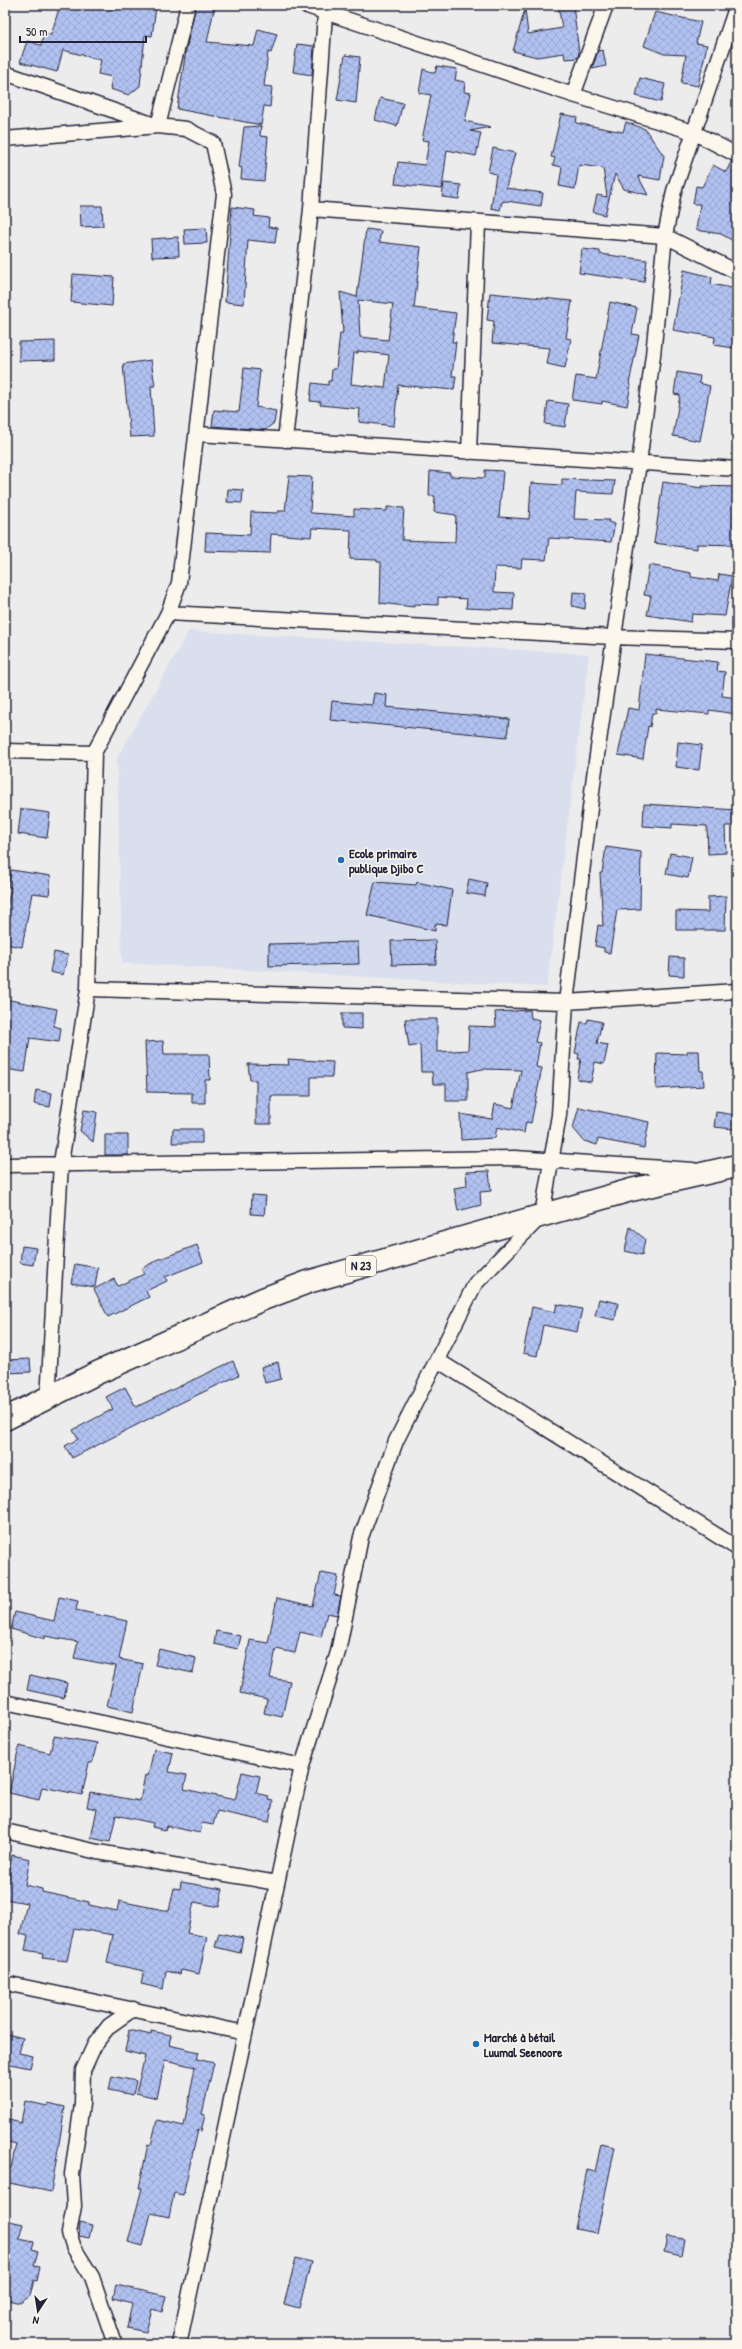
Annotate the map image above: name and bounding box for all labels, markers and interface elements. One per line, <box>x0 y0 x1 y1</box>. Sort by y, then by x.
scale bar <box>20 18 146 44</box>
text: 50 m <box>26 23 47 40</box>
place label: Ecole primaire publique Djibo C <box>349 844 424 878</box>
marker: Ecole primaire publique Djibo C <box>336 855 346 865</box>
road number: N 23 <box>346 1256 376 1276</box>
place label: Marché à bétail Luumal Seenoore <box>484 2028 563 2061</box>
marker: Marché à bétail Luumal Seenoore <box>471 2039 481 2049</box>
north arrow <box>18 2291 58 2331</box>
text: N <box>31 2313 40 2328</box>

